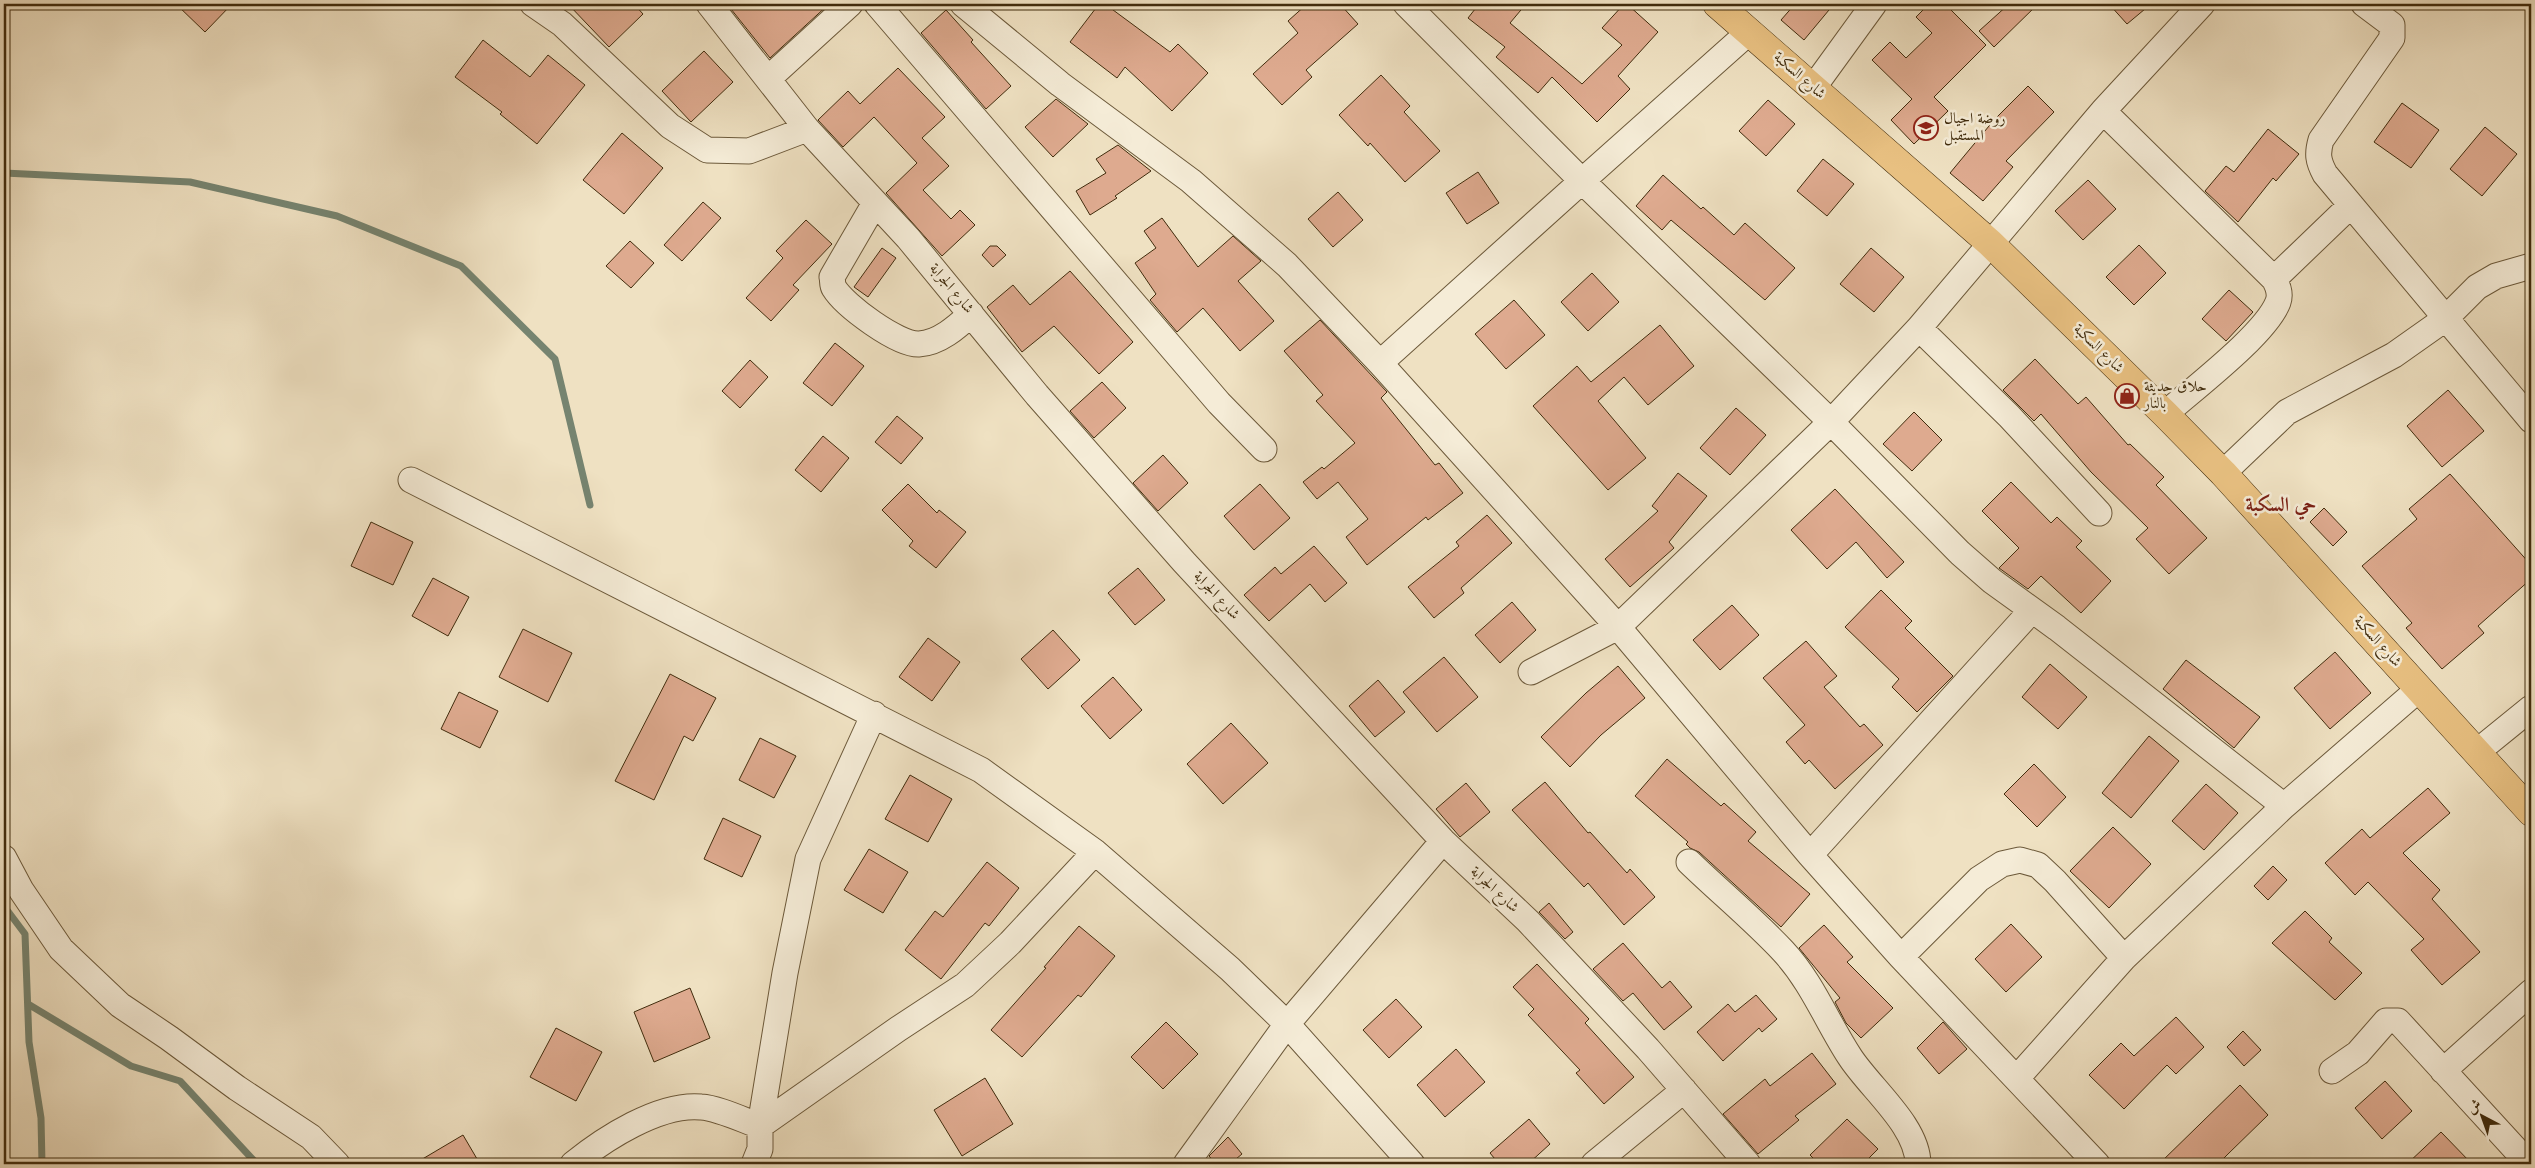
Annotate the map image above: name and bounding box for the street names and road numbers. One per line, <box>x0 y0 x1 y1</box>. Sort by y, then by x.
street label: شارع السكبة <box>1768 48 1829 105</box>
street label: شارع الجرابة <box>923 261 976 319</box>
street label: شارع السكبة <box>2067 320 2127 379</box>
street label: شارع الجرابة <box>1187 569 1242 626</box>
street label: شارع السكبة <box>2347 612 2405 673</box>
street label: شارع الجرابة <box>1464 864 1521 919</box>

